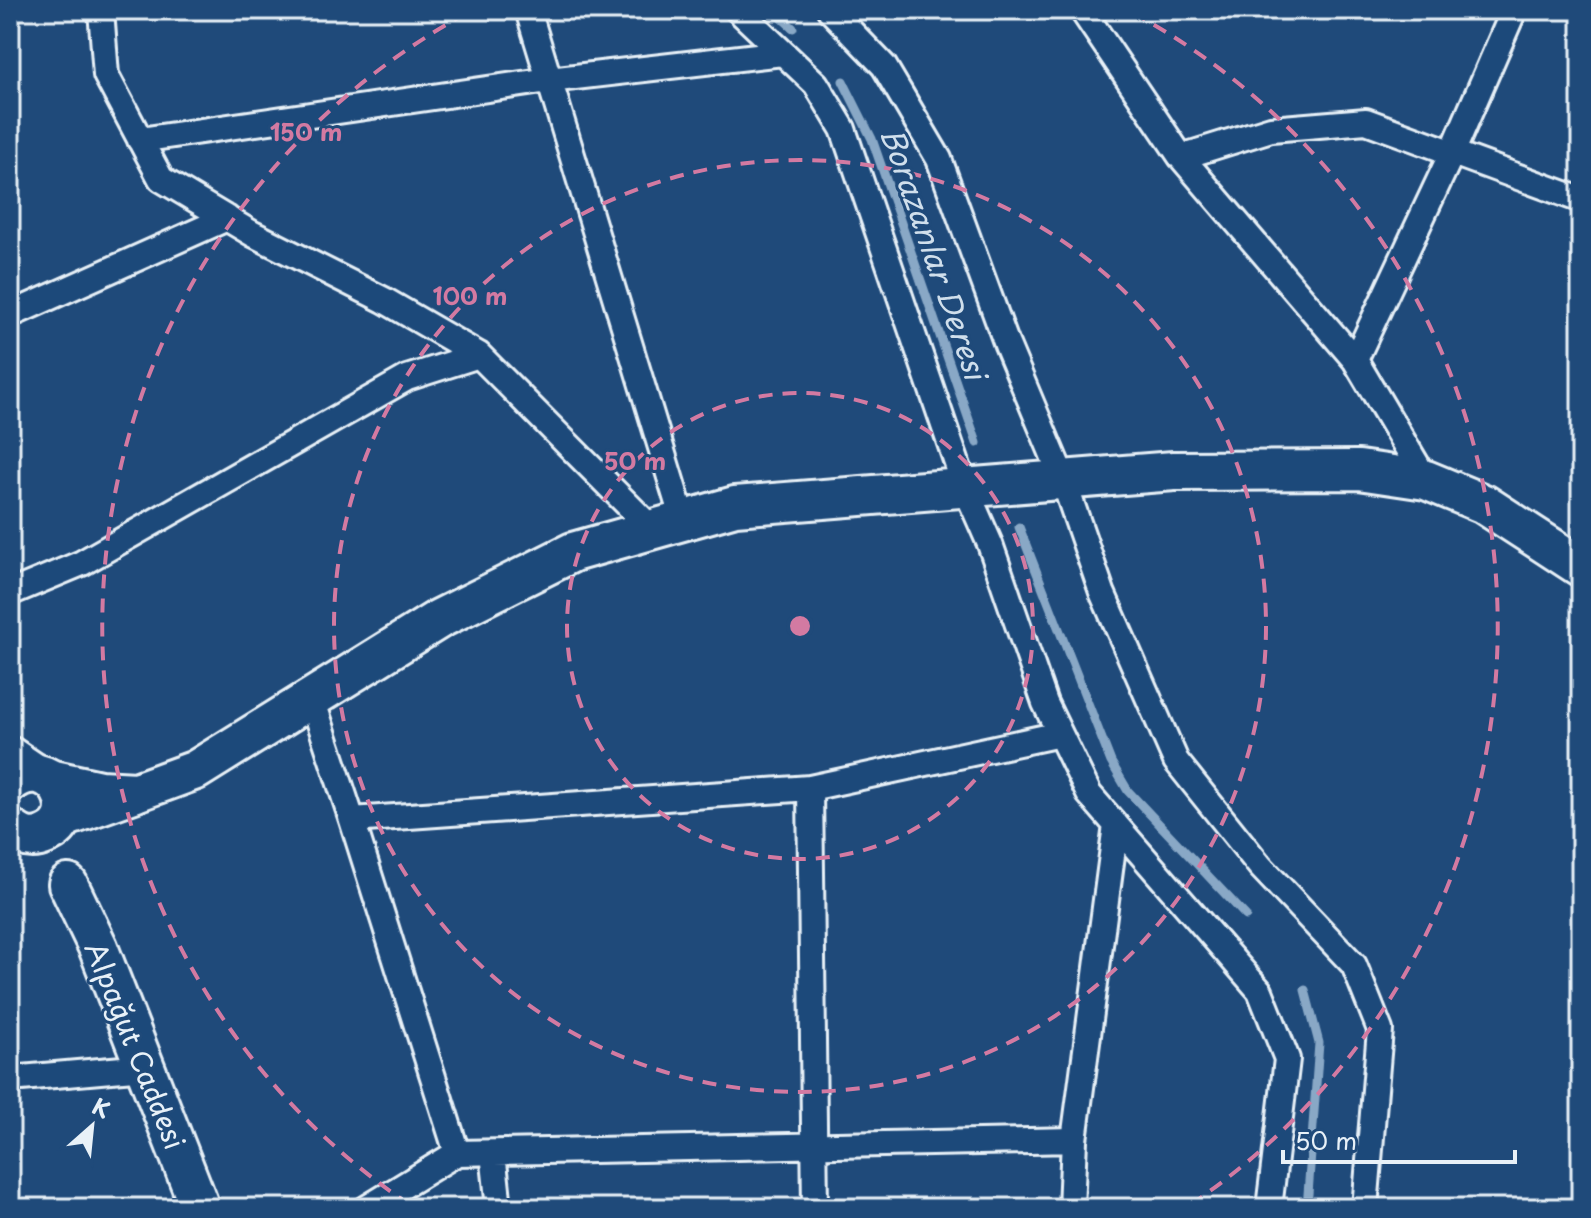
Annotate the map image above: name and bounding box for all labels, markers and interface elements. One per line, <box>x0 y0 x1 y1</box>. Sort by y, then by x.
text: 150 m <box>270 113 342 149</box>
water label: Borazanlar Deresi <box>871 121 1001 389</box>
text: 100 m <box>433 277 507 313</box>
text: 50 m <box>604 442 666 478</box>
centre of rings <box>786 612 814 640</box>
street label: Alpağut Caddesi <box>75 935 197 1155</box>
north arrow <box>52 1086 132 1166</box>
text: K <box>87 1088 116 1125</box>
scale bar <box>1283 1114 1515 1164</box>
text: 50 m <box>1295 1122 1357 1158</box>

